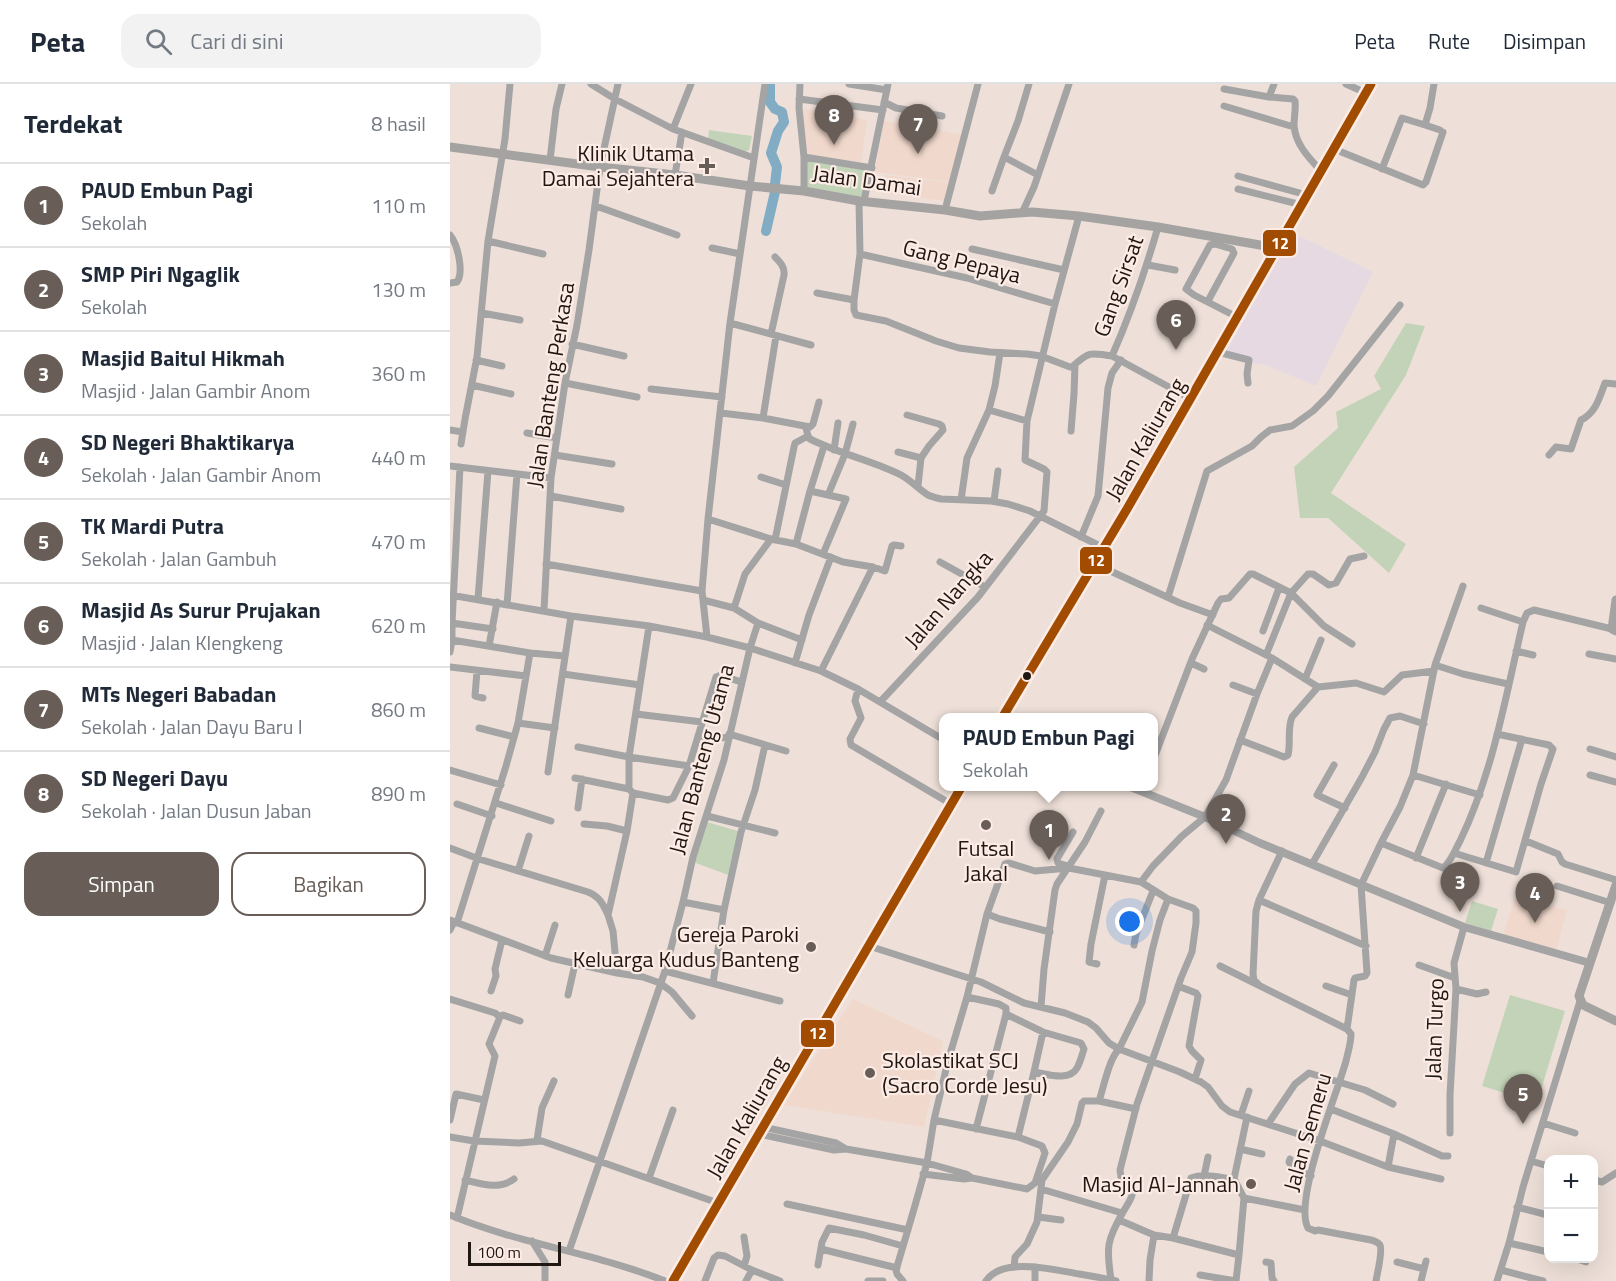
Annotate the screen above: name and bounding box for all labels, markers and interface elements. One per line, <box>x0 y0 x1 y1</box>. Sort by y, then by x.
search box <box>121 14 541 68</box>
text: Peta <box>30 20 85 63</box>
text: Cari di sini <box>190 24 284 58</box>
icon: search <box>142 25 175 58</box>
text: Peta <box>1354 25 1395 57</box>
text: Rute <box>1428 25 1470 57</box>
text: Disimpan <box>1503 25 1586 57</box>
pin: 8 <box>814 95 854 145</box>
text: Terdekat <box>24 104 123 143</box>
pin: 7 <box>898 104 938 154</box>
text: 8 hasil <box>371 108 426 139</box>
place label: Klinik Utama Damai Sejahtera <box>542 136 694 195</box>
street label: Jalan Damai <box>810 156 924 204</box>
marker: Klinik Utama Damai Sejahtera <box>698 157 716 175</box>
text: PAUD Embun Pagi <box>81 173 253 207</box>
text: 1 <box>38 190 49 221</box>
text: 110 m <box>371 190 426 221</box>
text: Sekolah <box>81 207 147 238</box>
line badge: 12 <box>1262 229 1297 257</box>
street label: Gang Pepaya <box>899 230 1025 292</box>
street label: Gang Sirsat <box>1084 230 1152 342</box>
text: 12 <box>1271 231 1289 255</box>
text: SMP Piri Ngaglik <box>81 257 240 291</box>
text: 2 <box>38 274 49 305</box>
text: 130 m <box>371 274 426 305</box>
street label: Jalan Banteng Perkasa <box>517 280 583 490</box>
text: Sekolah <box>81 291 147 322</box>
pin: 6 <box>1156 300 1196 350</box>
text: Masjid Baitul Hikmah <box>81 341 285 375</box>
text: 3 <box>38 358 49 389</box>
text: 360 m <box>371 358 426 389</box>
street label: Jalan Kaliurang <box>1096 371 1194 507</box>
text: Masjid · Jalan Gambir Anom <box>81 375 310 406</box>
text: SD Negeri Bhaktikarya <box>81 425 295 459</box>
text: 4 <box>38 442 49 473</box>
text: 440 m <box>371 442 426 473</box>
text: Sekolah · Jalan Gambir Anom <box>81 459 321 490</box>
text: TK Mardi Putra <box>81 509 224 543</box>
text: 5 <box>38 526 49 557</box>
text: 470 m <box>371 526 426 557</box>
street label: Jalan Nangka <box>896 542 1000 656</box>
text: Sekolah · Jalan Gambuh <box>81 543 277 574</box>
line badge: 12 <box>1079 546 1113 575</box>
text: 12 <box>1087 548 1105 572</box>
text: Masjid As Surur Prujakan <box>81 593 321 627</box>
text: 6 <box>38 610 49 641</box>
text: 620 m <box>371 610 426 641</box>
text: Masjid · Jalan Klengkeng <box>81 627 283 658</box>
street label: Jalan Banteng Utama <box>659 660 743 858</box>
unlabelled marker <box>1021 670 1033 682</box>
text: MTs Negeri Babadan <box>81 677 277 711</box>
text: 7 <box>38 694 49 725</box>
text: 860 m <box>371 694 426 725</box>
text: Sekolah · Jalan Dayu Baru I <box>81 711 303 742</box>
popup <box>939 713 1158 791</box>
text: PAUD Embun Pagi <box>962 720 1135 754</box>
text: Sekolah <box>962 754 1029 785</box>
text: SD Negeri Dayu <box>81 761 228 795</box>
text: 8 <box>38 778 49 809</box>
text: 890 m <box>371 778 426 809</box>
pin: 2 <box>1206 794 1246 844</box>
text: Sekolah · Jalan Dusun Jaban <box>81 795 312 826</box>
pin: 1 <box>1030 810 1068 860</box>
marker: Futsal Jakal <box>979 818 993 832</box>
place label: Futsal Jakal <box>958 831 1014 890</box>
button: Simpan <box>24 852 219 916</box>
button: Bagikan <box>231 852 426 916</box>
pin: 3 <box>1440 862 1480 912</box>
pin: 4 <box>1516 874 1554 923</box>
your location <box>1115 907 1144 936</box>
place label: Gereja Paroki Keluarga Kudus Banteng <box>573 917 799 976</box>
marker: Gereja Paroki Keluarga Kudus Banteng <box>804 940 818 954</box>
street label: Jalan Turgo <box>1415 978 1453 1080</box>
line badge: 12 <box>800 1019 835 1048</box>
text: 12 <box>809 1021 827 1045</box>
place label: Skolastikat SCJ (Sacro Corde Jesu) <box>882 1043 1047 1102</box>
street label: Jalan Kaliurang <box>697 1049 795 1185</box>
marker: Skolastikat SCJ (Sacro Corde Jesu) <box>863 1066 877 1080</box>
street label: Jalan Semeru <box>1274 1069 1340 1195</box>
pin: 5 <box>1504 1074 1542 1124</box>
map controls <box>1544 1155 1598 1263</box>
button: + <box>1544 1155 1598 1209</box>
place label: Masjid Al-Jannah <box>1082 1167 1239 1201</box>
marker: Masjid Al-Jannah <box>1244 1177 1258 1191</box>
button: − <box>1544 1209 1598 1263</box>
scale bar <box>468 1239 561 1266</box>
text: 100 m <box>477 1240 521 1264</box>

